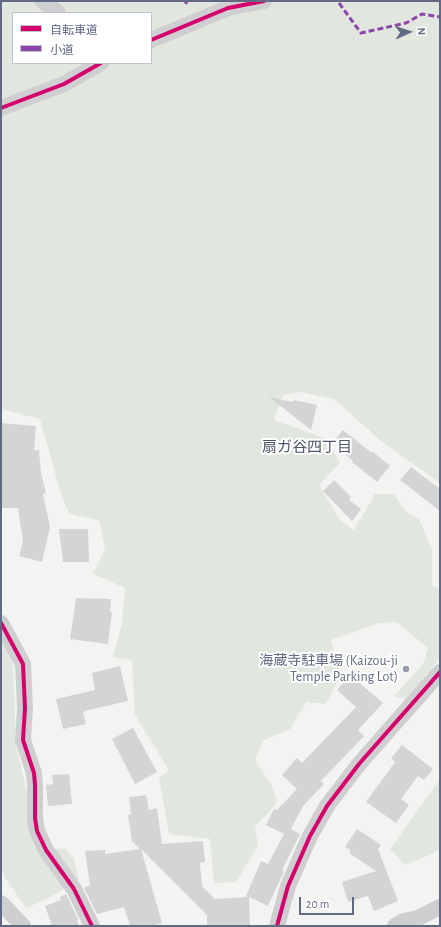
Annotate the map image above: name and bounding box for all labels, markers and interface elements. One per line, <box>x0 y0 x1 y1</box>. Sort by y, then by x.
legend <box>12 12 152 64</box>
north arrow <box>389 12 429 52</box>
text: 自転車道 <box>50 24 98 36</box>
text: N <box>416 27 427 35</box>
text: 小道 <box>50 44 74 56</box>
district label: 扇ガ谷四丁目 <box>262 438 352 456</box>
place label: 海蔵寺駐車場 (Kaizou-ji Temple Parking Lot) <box>259 653 398 686</box>
marker: 海蔵寺駐車場 (Kaizou-ji Temple Parking Lot) <box>401 664 411 674</box>
scale bar <box>301 889 356 915</box>
text: 20 m <box>306 898 329 910</box>

